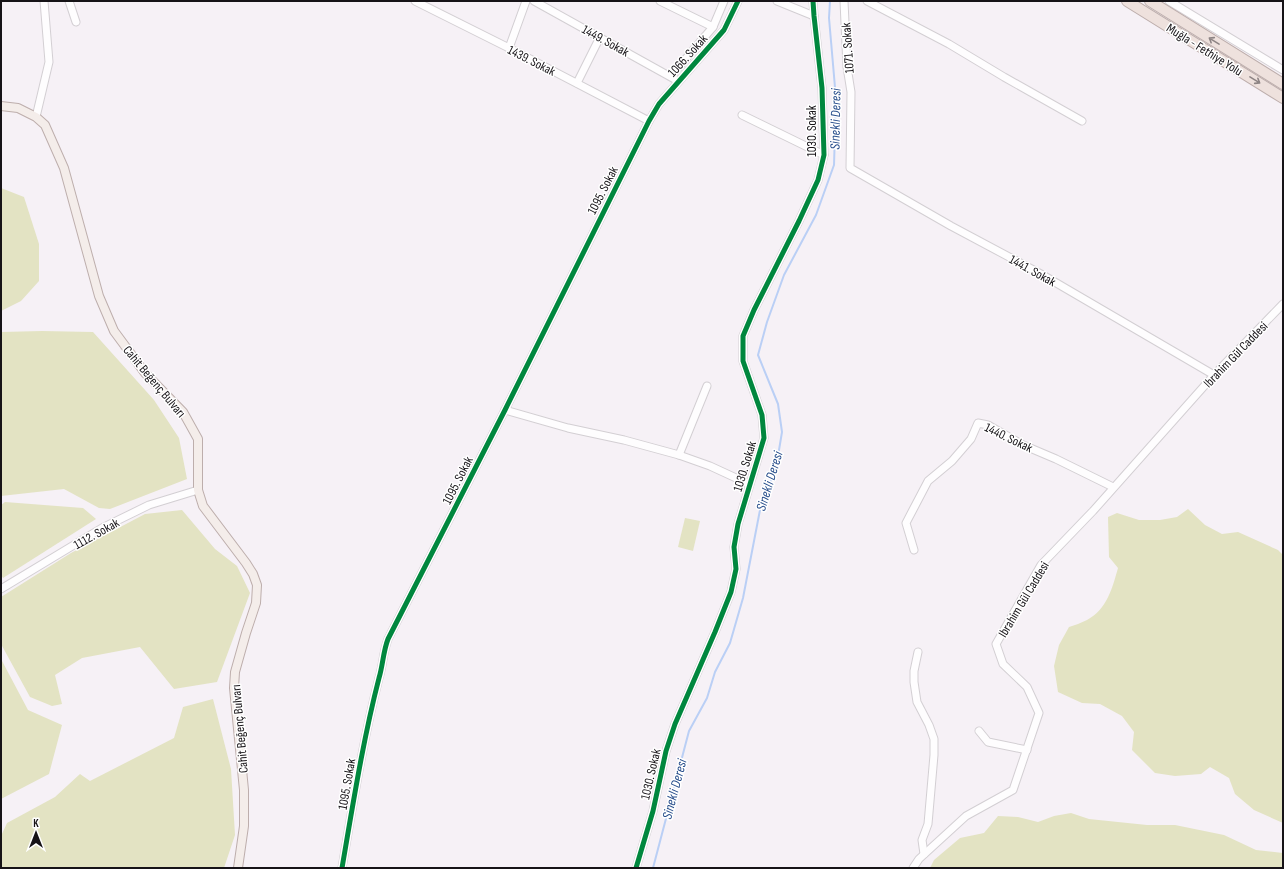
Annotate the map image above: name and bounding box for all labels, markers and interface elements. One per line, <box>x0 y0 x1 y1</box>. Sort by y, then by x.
street label: Muğla - Fethiye Yolu <box>1163 20 1246 80</box>
street label: 1449. Sokak <box>579 21 632 60</box>
street label: 1071. Sokak <box>838 22 858 74</box>
street label: 1066. Sokak <box>664 31 711 80</box>
one-way arrow <box>1209 37 1220 45</box>
street label: 1439. Sokak <box>505 42 558 80</box>
one-way arrow <box>1249 77 1261 85</box>
water label: Sinekli Deresi <box>826 88 845 150</box>
street label: 1030. Sokak <box>804 105 820 157</box>
street label: 1095. Sokak <box>584 164 622 217</box>
street label: 1441. Sokak <box>1006 252 1059 290</box>
street label: Ibrahim Gül Caddesi <box>1200 318 1271 391</box>
street label: Cahit Beğenç Bulvarı <box>120 342 189 421</box>
street label: 1440. Sokak <box>982 419 1035 456</box>
street label: 1030. Sokak <box>730 439 760 493</box>
water label: Sinekli Deresi <box>752 449 787 513</box>
street label: 1095. Sokak <box>439 454 477 507</box>
street label: 1112. Sokak <box>71 515 122 553</box>
street label: Ibrahim Gül Caddesi <box>995 559 1053 640</box>
street label: Cahit Beğenç Bulvarı <box>228 684 252 774</box>
street label: 1030. Sokak <box>637 747 665 801</box>
street label: 1095. Sokak <box>335 757 359 811</box>
water label: Sinekli Deresi <box>658 757 691 821</box>
north arrow <box>16 813 56 853</box>
text: K <box>33 817 39 830</box>

